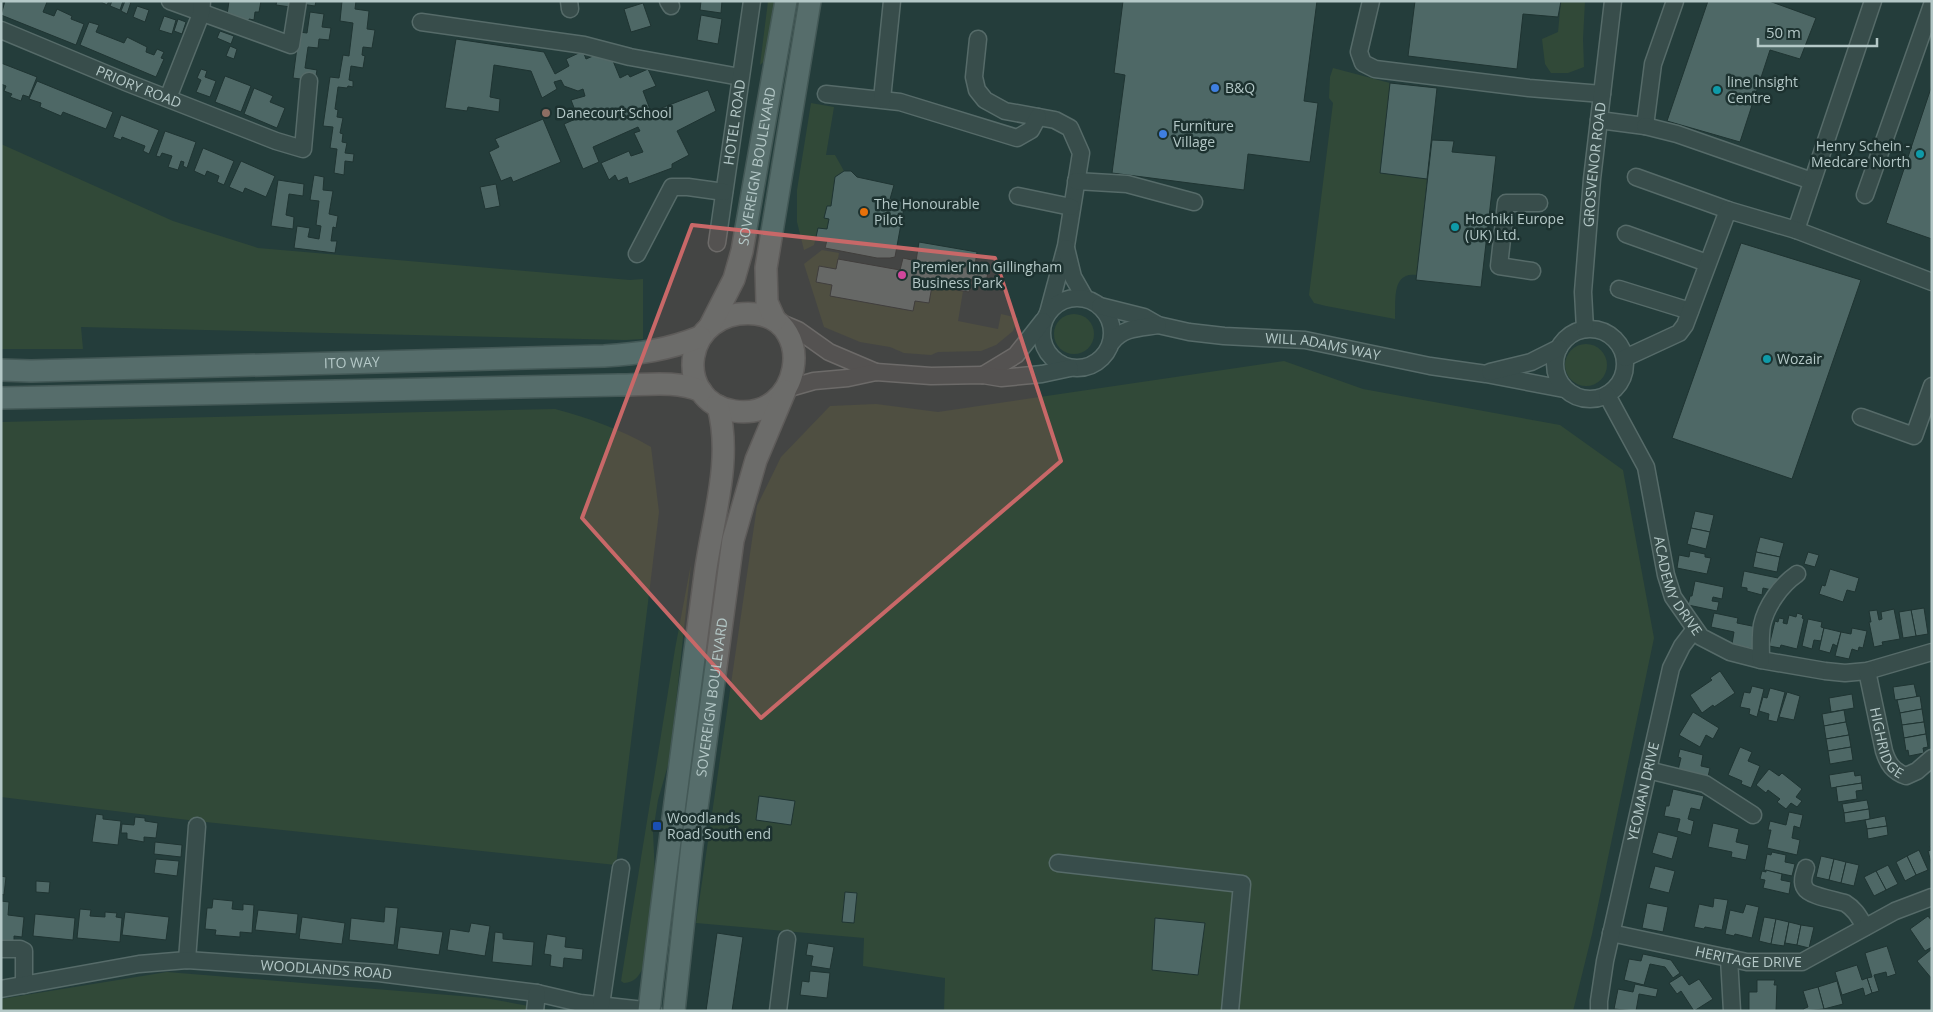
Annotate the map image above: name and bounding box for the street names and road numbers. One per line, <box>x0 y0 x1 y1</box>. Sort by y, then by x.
street label: PRIORY ROAD <box>93 61 184 112</box>
street label: HOTEL ROAD <box>718 78 750 166</box>
street label: SOVEREIGN BOULEVARD <box>733 85 780 247</box>
street label: GROSVENOR ROAD <box>1578 101 1610 228</box>
street label: WILL ADAMS WAY <box>1265 328 1382 364</box>
street label: ITO WAY <box>324 352 380 372</box>
street label: ACADEMY DRIVE <box>1650 534 1707 639</box>
street label: SOVEREIGN BOULEVARD <box>691 616 731 778</box>
street label: HIGHRIDGE <box>1866 705 1907 782</box>
street label: YEOMAN DRIVE <box>1622 740 1663 843</box>
street label: HERITAGE DRIVE <box>1693 941 1802 972</box>
street label: WOODLANDS ROAD <box>260 955 393 984</box>

